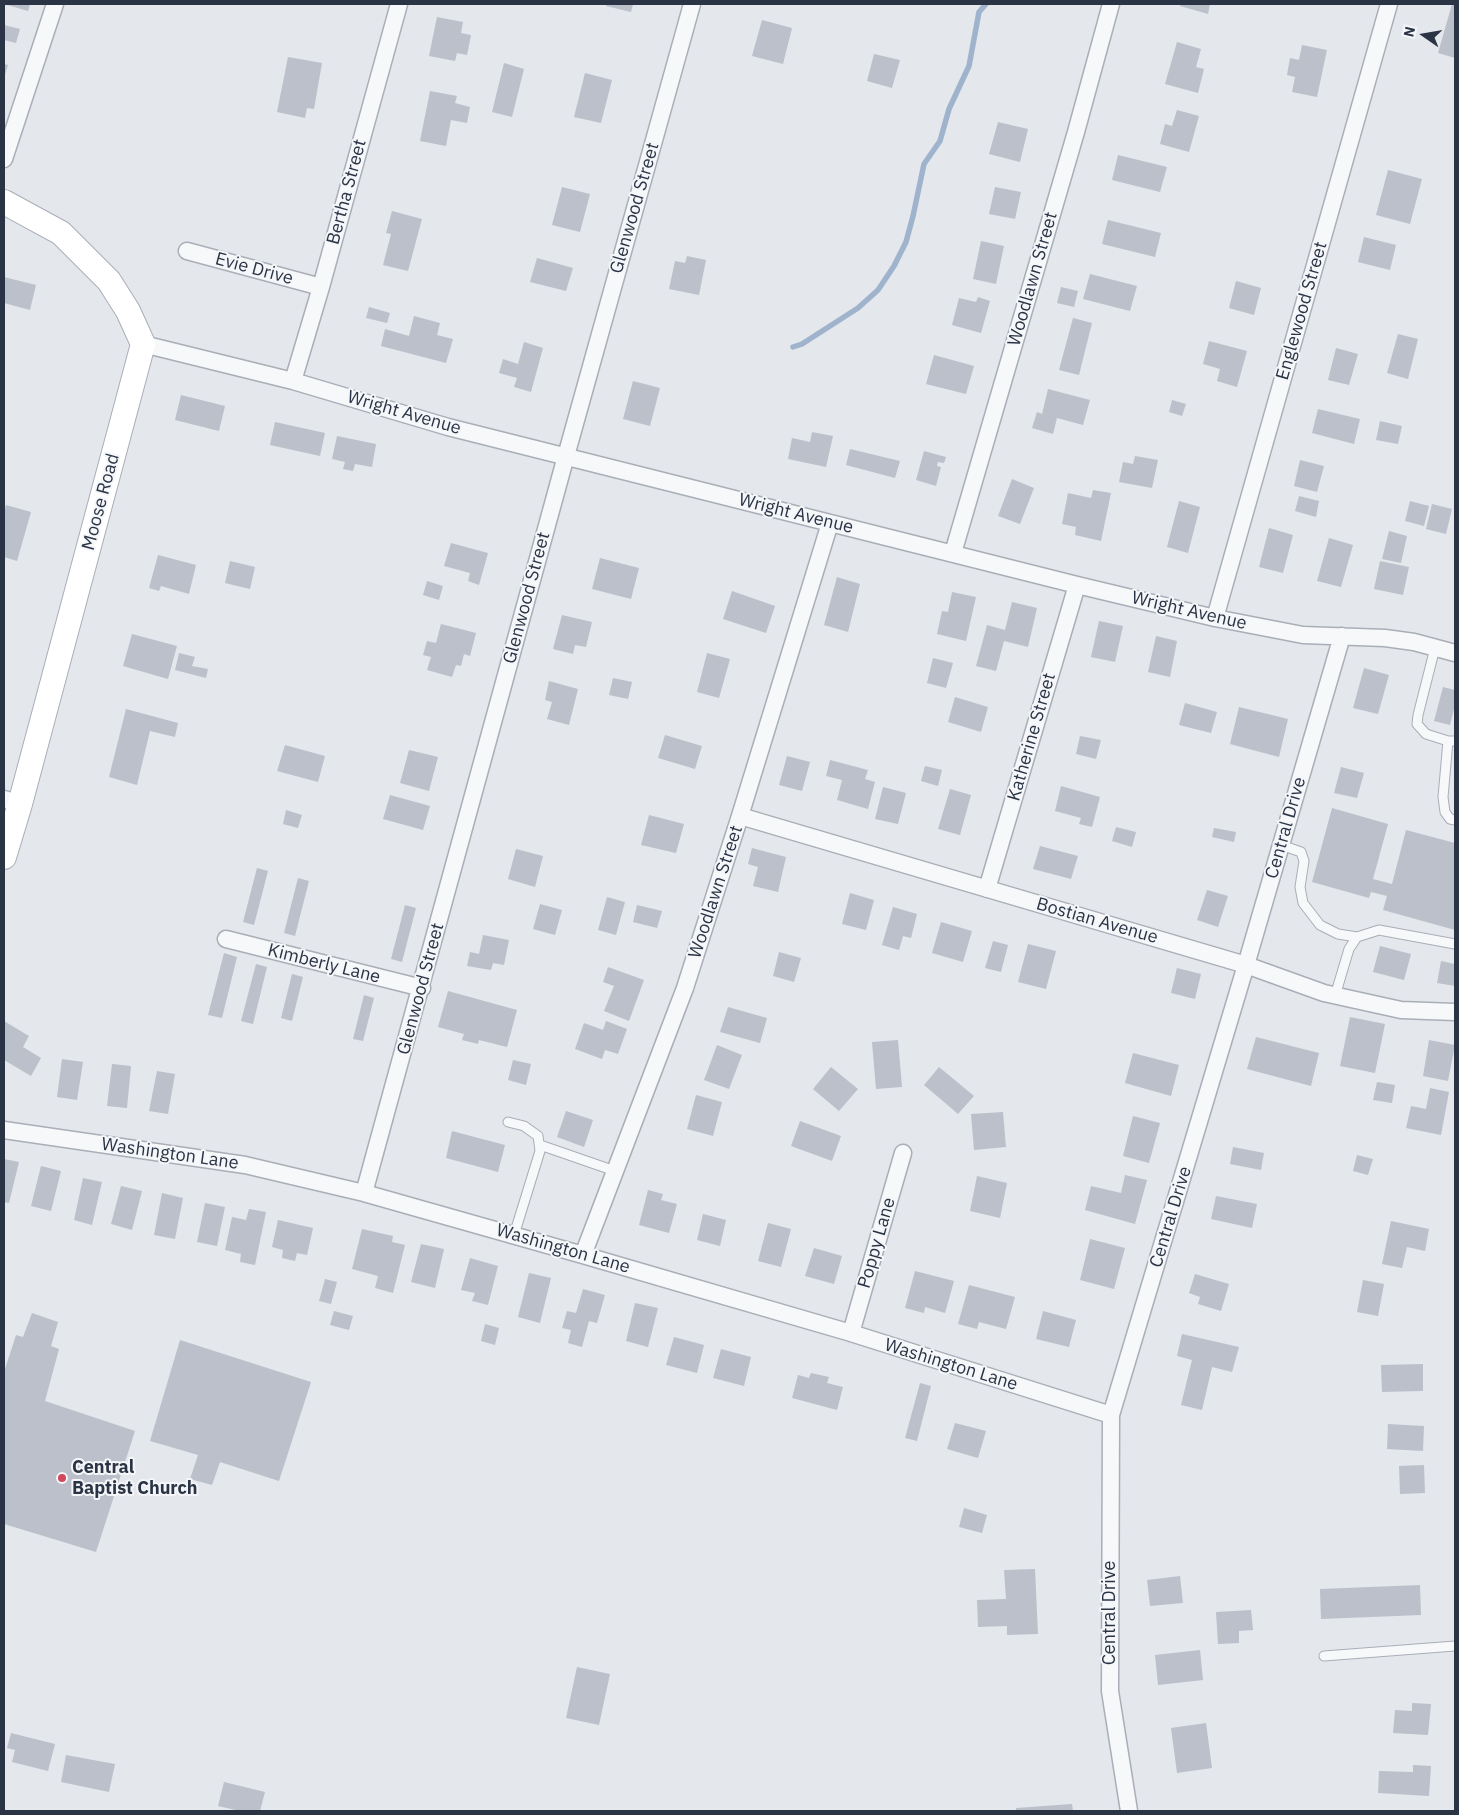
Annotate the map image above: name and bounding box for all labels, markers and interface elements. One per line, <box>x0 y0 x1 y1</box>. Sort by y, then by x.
north arrow <box>1399 10 1449 60</box>
text: N <box>1399 25 1419 39</box>
street label: Bertha Street <box>323 137 371 247</box>
street label: Glenwood Street <box>606 140 664 276</box>
street label: Woodlawn Street <box>1004 209 1062 349</box>
street label: Englewood Street <box>1272 239 1332 383</box>
street label: Evie Drive <box>213 248 295 290</box>
street label: Wright Avenue <box>345 386 463 440</box>
street label: Moose Road <box>78 451 124 553</box>
street label: Wright Avenue <box>736 489 856 539</box>
street label: Glenwood Street <box>499 530 555 666</box>
street label: Wright Avenue <box>1129 587 1249 635</box>
street label: Katherine Street <box>1003 671 1061 803</box>
street label: Central Drive <box>1261 775 1311 881</box>
street label: Woodlawn Street <box>684 823 748 961</box>
street label: Bostian Avenue <box>1034 893 1160 949</box>
street label: Glenwood Street <box>393 921 449 1057</box>
street label: Kimberly Lane <box>265 940 383 988</box>
street label: Washington Lane <box>100 1134 240 1174</box>
street label: Central Drive <box>1145 1164 1197 1270</box>
street label: Poppy Lane <box>854 1195 900 1291</box>
street label: Washington Lane <box>494 1220 632 1278</box>
street label: Washington Lane <box>882 1334 1020 1396</box>
place label: Central Baptist Church <box>72 1457 198 1500</box>
marker: Central Baptist Church <box>56 1472 68 1484</box>
street label: Central Drive <box>1099 1561 1121 1665</box>

